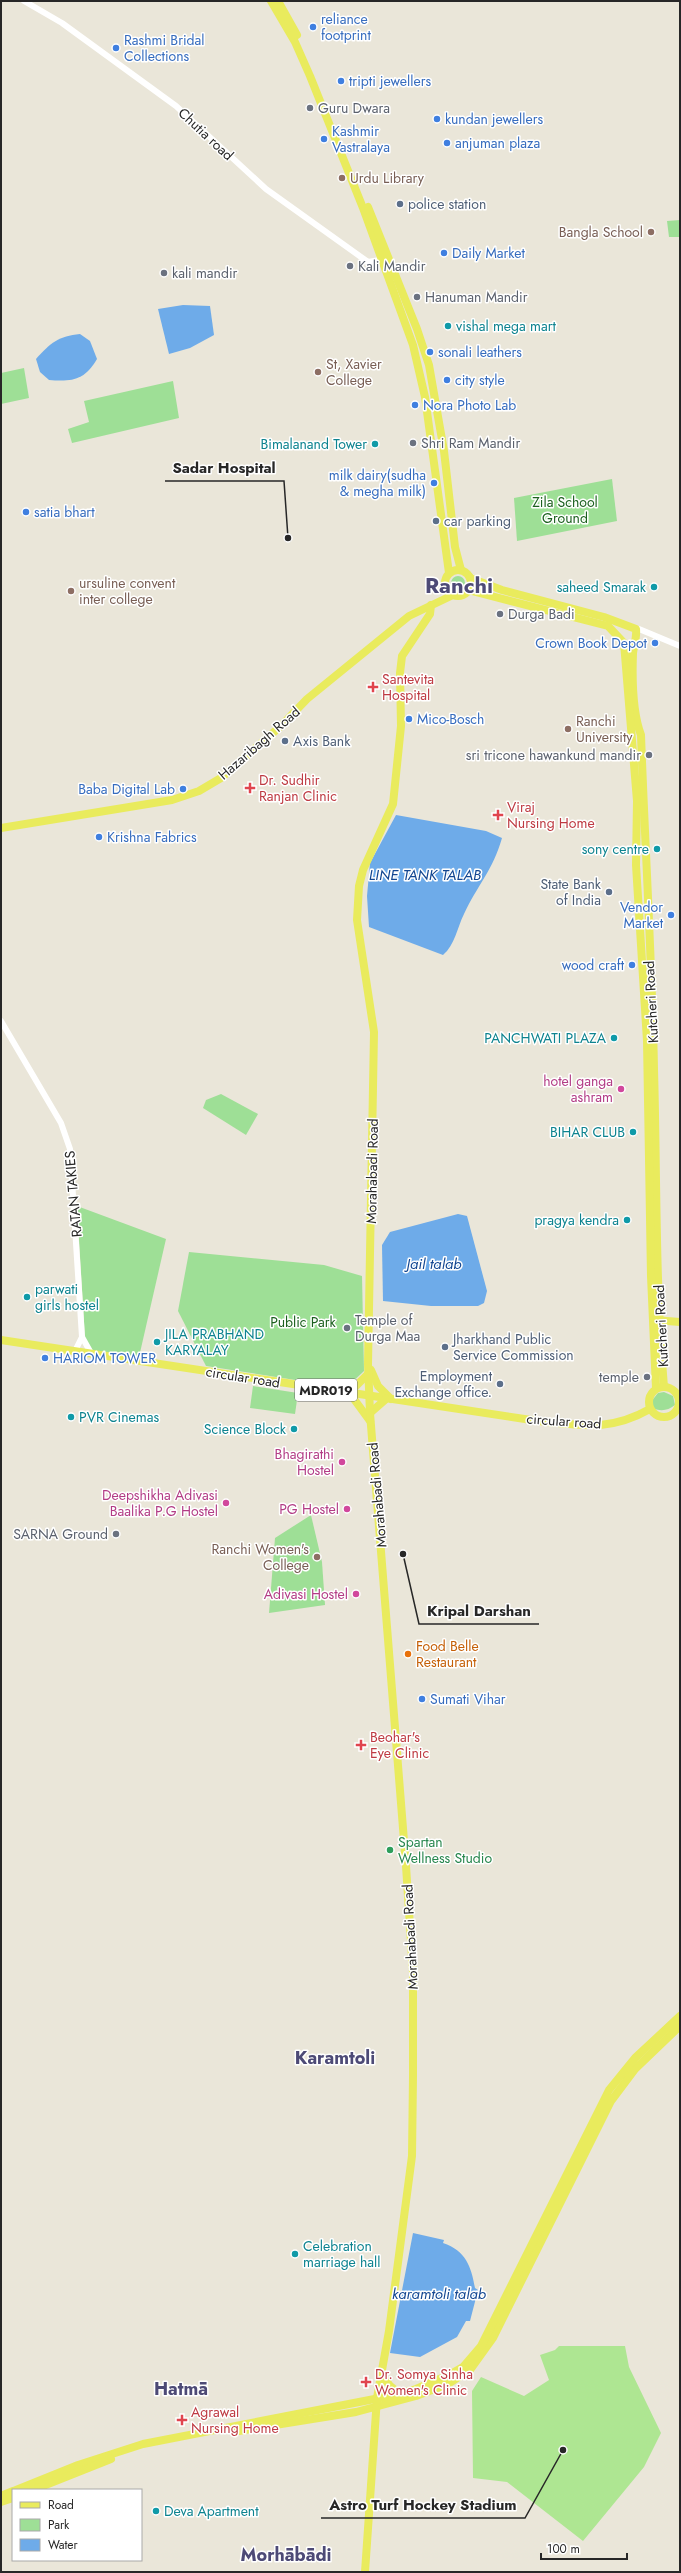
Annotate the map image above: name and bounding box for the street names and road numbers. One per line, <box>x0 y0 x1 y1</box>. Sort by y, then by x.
street label: Chutia road <box>174 103 238 165</box>
street label: Hazaribagh Road <box>214 702 304 784</box>
street label: Kutcheri Road <box>639 960 663 1044</box>
street label: Morahabadi Road <box>361 1118 383 1224</box>
street label: RATAN TAKIES <box>59 1150 87 1238</box>
street label: Kutcheri Road <box>649 1284 673 1368</box>
street label: circular road <box>204 1361 282 1393</box>
road number: MDR019 <box>295 1379 357 1401</box>
street label: circular road <box>526 1408 602 1434</box>
street label: Morahabadi Road <box>362 1442 392 1548</box>
street label: Morahabadi Road <box>397 1884 423 1990</box>

